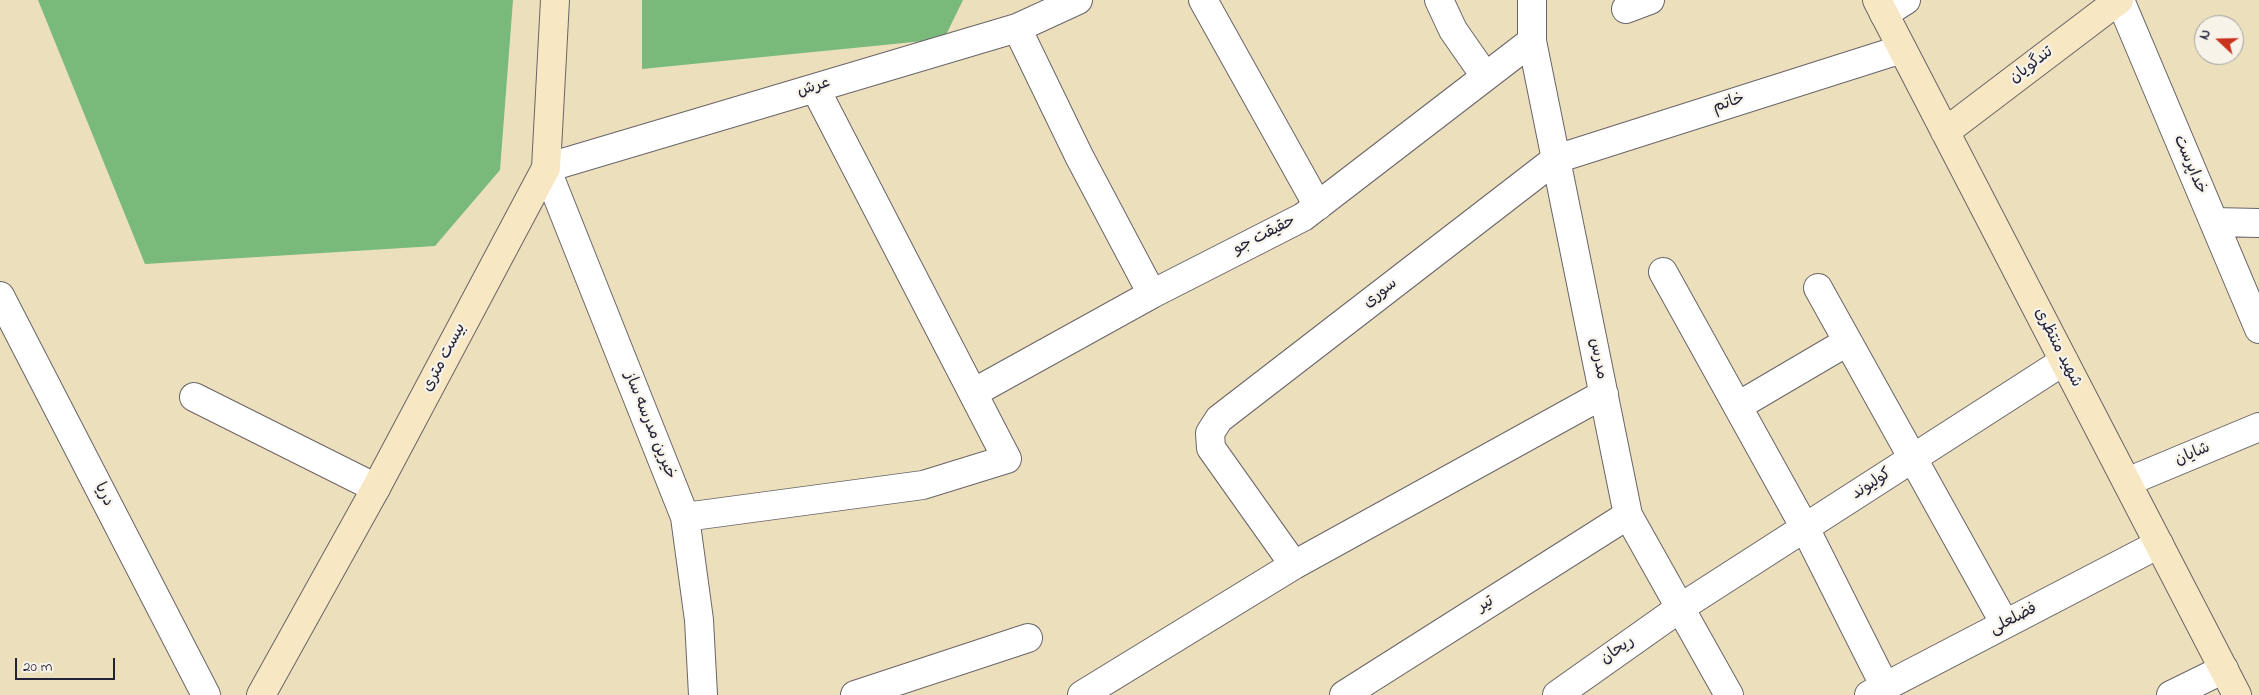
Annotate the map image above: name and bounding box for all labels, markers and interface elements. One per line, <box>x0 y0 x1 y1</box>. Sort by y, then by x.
north arrow <box>2194 15 2244 65</box>
text: N <box>2194 27 2217 43</box>
street label: تندگویان <box>2006 43 2058 89</box>
street label: عرش <box>795 74 833 102</box>
street label: خاتم <box>1711 90 1747 118</box>
street label: خداپرست <box>2168 133 2210 197</box>
street label: حقیقت جو <box>1231 212 1299 260</box>
street label: سوری <box>1360 275 1402 313</box>
street label: شهید منتظری <box>2029 305 2085 391</box>
street label: بیست متری <box>419 321 471 395</box>
street label: مدرس <box>1584 337 1610 381</box>
street label: خیرین مدرسه ساز <box>619 370 679 482</box>
street label: شایان <box>2173 439 2213 471</box>
street label: کولیوند <box>1849 465 1895 505</box>
street label: دریا <box>89 480 117 510</box>
street label: تیر <box>1474 593 1498 617</box>
street label: فضلعلی <box>1987 600 2041 640</box>
street label: ریحان <box>1597 633 1639 669</box>
scale bar <box>18 648 118 680</box>
text: 20 m <box>23 656 52 678</box>

